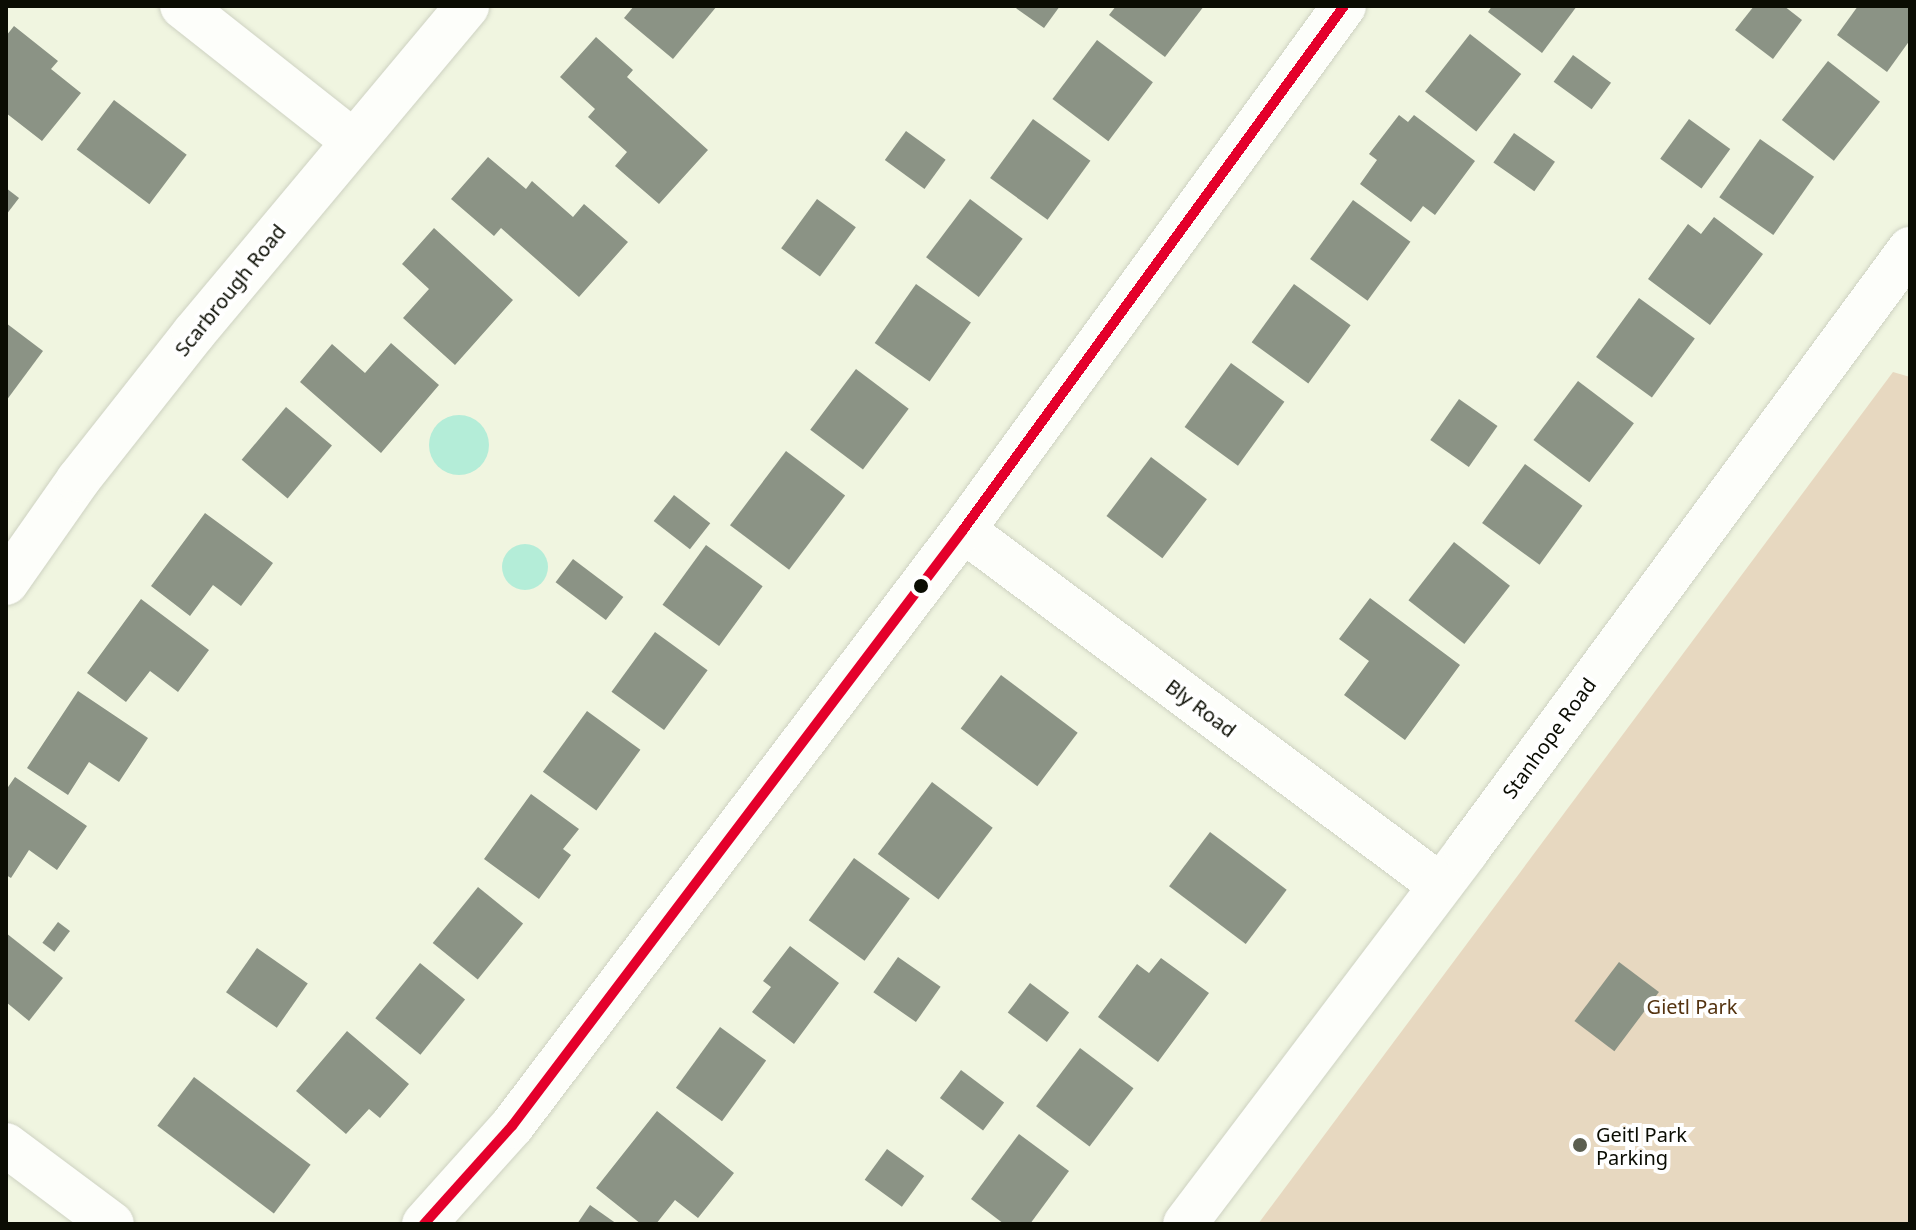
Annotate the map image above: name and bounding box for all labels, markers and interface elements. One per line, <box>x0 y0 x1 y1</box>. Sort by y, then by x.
street label: Scarbrough Road <box>170 219 290 361</box>
unlabelled marker <box>913 578 929 594</box>
street label: Stanhope Road <box>1497 673 1601 803</box>
street label: Bly Road <box>1161 674 1241 742</box>
park label: Gietl Park <box>1647 994 1737 1018</box>
place label: Geitl Park Parking <box>1596 1122 1687 1169</box>
marker: Geitl Park Parking <box>1571 1136 1589 1154</box>

